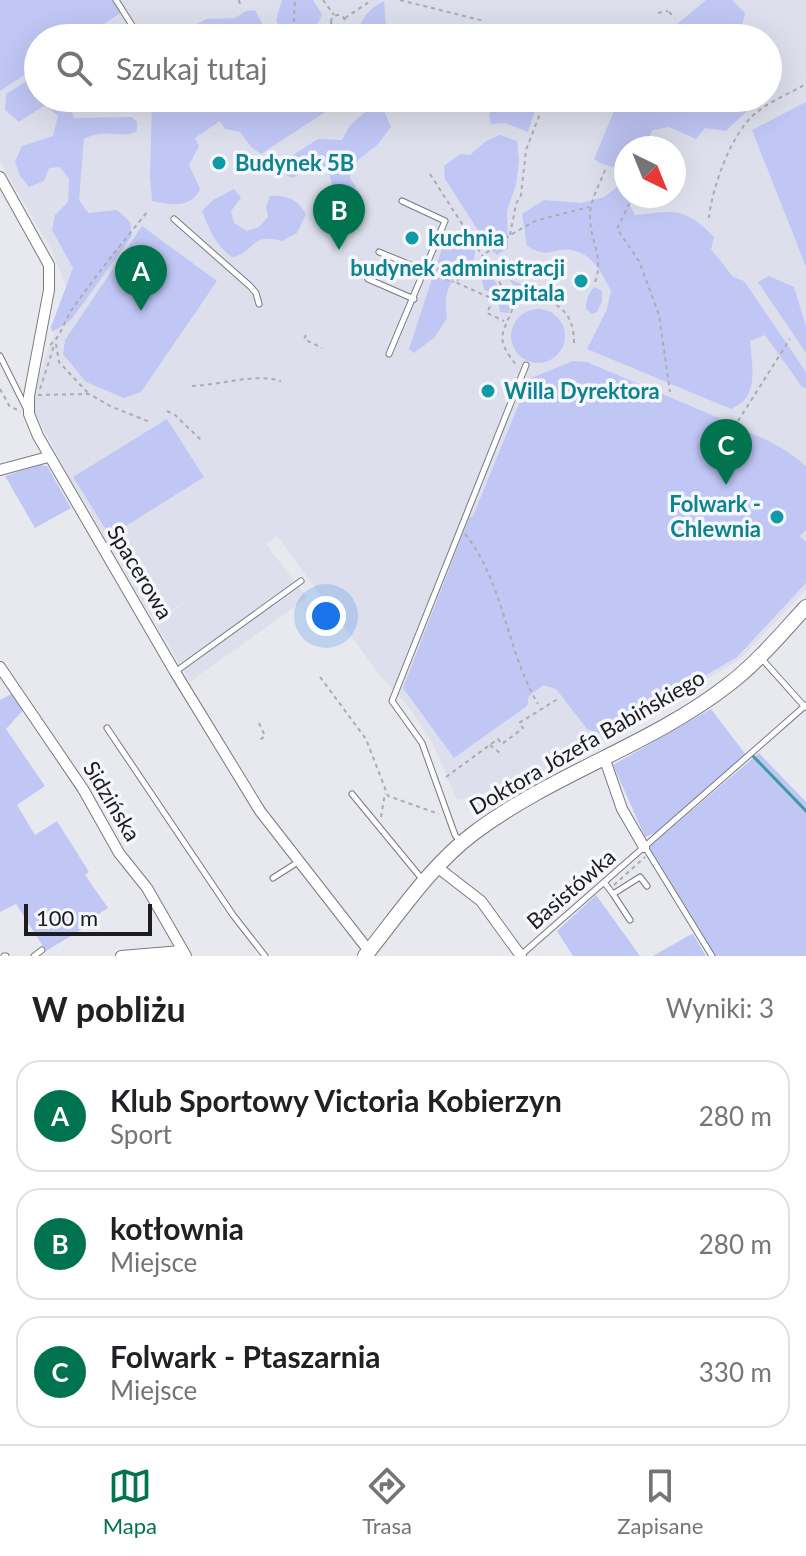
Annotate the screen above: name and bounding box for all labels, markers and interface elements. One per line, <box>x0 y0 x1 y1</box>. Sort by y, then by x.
search box <box>24 24 782 112</box>
icon: search <box>52 46 96 90</box>
text: Szukaj tutaj <box>116 50 267 86</box>
north arrow <box>614 136 686 208</box>
place label: Budynek 5B <box>235 149 354 176</box>
marker: Budynek 5B <box>210 154 228 172</box>
pin: B <box>313 184 365 250</box>
place label: kuchnia <box>428 224 504 251</box>
marker: kuchnia <box>403 229 421 247</box>
pin: A <box>115 245 167 311</box>
place label: budynek administracji szpitala <box>350 254 565 306</box>
marker: budynek administracji szpitala <box>572 272 590 290</box>
place label: Willa Dyrektora <box>504 377 660 404</box>
marker: Willa Dyrektora <box>479 382 497 400</box>
pin: C <box>700 419 752 485</box>
place label: Folwark - Chlewnia <box>669 490 761 542</box>
marker: Folwark - Chlewnia <box>768 508 786 526</box>
street label: Spacerowa <box>102 520 179 624</box>
your location <box>306 596 346 636</box>
street label: Doktora Józefa Babińskiego <box>464 663 709 820</box>
street label: Sidzińska <box>78 756 147 846</box>
street label: Basistówka <box>521 843 621 935</box>
scale bar <box>24 900 152 936</box>
text: 100 m <box>36 904 98 931</box>
text: W pobliżu <box>32 988 186 1029</box>
text: Wyniki: 3 <box>666 992 774 1024</box>
text: Klub Sportowy Victoria Kobierzyn <box>110 1082 562 1118</box>
text: A <box>51 1100 69 1132</box>
text: 280 m <box>699 1100 772 1132</box>
text: Sport <box>110 1118 172 1150</box>
text: kotłownia <box>110 1210 244 1246</box>
text: B <box>51 1228 69 1260</box>
text: 280 m <box>699 1228 772 1260</box>
text: Miejsce <box>110 1246 197 1278</box>
text: Folwark - Ptaszarnia <box>110 1338 381 1374</box>
text: C <box>51 1356 69 1388</box>
text: 330 m <box>699 1356 772 1388</box>
text: Miejsce <box>110 1374 197 1406</box>
tab: Mapa <box>103 1464 157 1539</box>
tab: Trasa <box>362 1464 412 1539</box>
tab: Zapisane <box>617 1464 703 1539</box>

